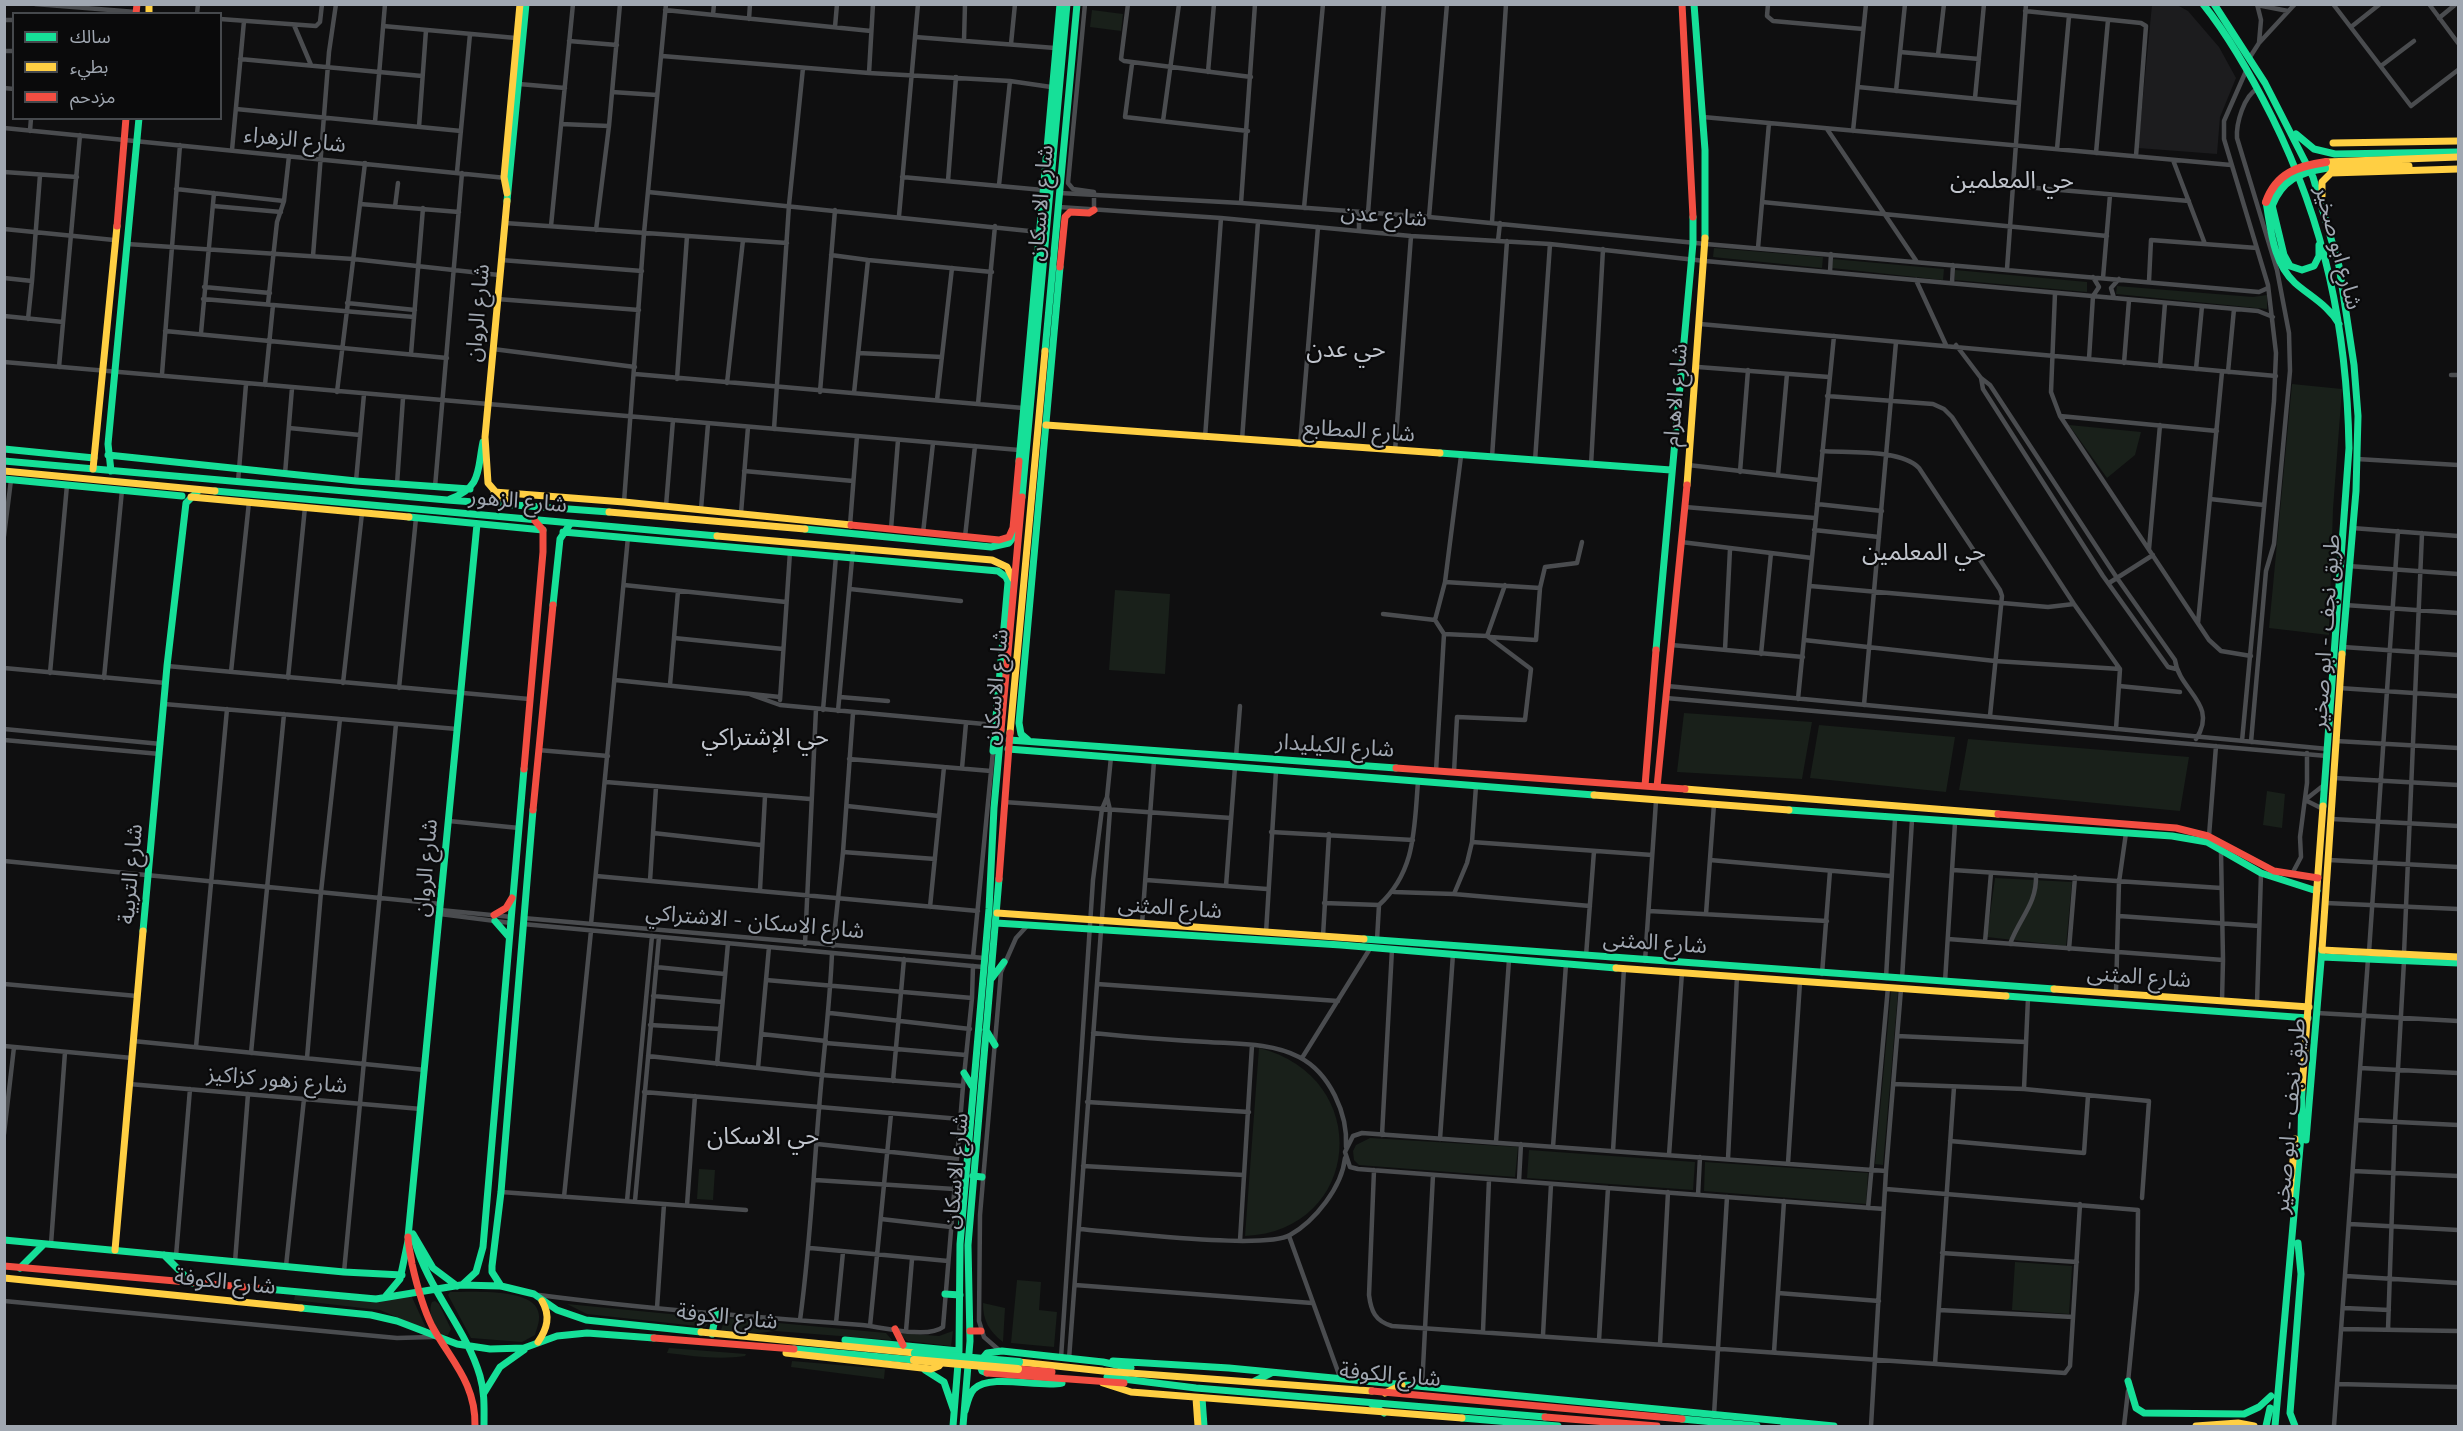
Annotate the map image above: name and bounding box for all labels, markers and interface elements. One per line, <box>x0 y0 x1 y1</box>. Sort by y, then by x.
legend <box>12 12 222 120</box>
text: سالك <box>70 25 111 48</box>
text: بطيء <box>70 55 108 78</box>
text: مزدحم <box>70 85 115 108</box>
street label: شارع الزهراء <box>243 122 347 158</box>
street label: شارع الاسكان <box>1023 144 1059 262</box>
district label: حي المعلمين <box>1950 167 2074 195</box>
street label: شارع ابو صخير <box>2309 183 2367 313</box>
street label: شارع عدن <box>1340 199 1428 233</box>
street label: شارع الروان <box>461 263 495 363</box>
district label: حي عدن <box>1306 336 1386 364</box>
street label: شارع الاهرام <box>1658 342 1694 448</box>
street label: شارع المطابع <box>1302 414 1416 448</box>
street label: شارع الزهور <box>468 484 568 518</box>
street label: طريق نجف - ابو صخير <box>2306 533 2346 731</box>
district label: حي المعلمین <box>1862 539 1986 567</box>
street label: شارع الاسكان <box>978 628 1014 746</box>
district label: حي الإشتراكي <box>701 724 829 752</box>
street label: شارع الكيليدار <box>1275 729 1395 763</box>
street label: شارع الروان <box>409 818 443 918</box>
street label: شارع التربية <box>113 823 149 925</box>
street label: شارع المثنى <box>1117 891 1223 925</box>
street label: شارع الاسكان - الاشتراكي <box>644 899 866 945</box>
street label: شارع المثنى <box>1602 926 1708 960</box>
street label: شارع المثنى <box>2086 960 2192 994</box>
street label: طريق نجف - ابو صخير <box>2268 1017 2312 1215</box>
street label: شارع زهور كزاكيز <box>206 1061 348 1099</box>
street label: شارع الاسكان <box>938 1112 974 1230</box>
district label: حي الاسكان <box>707 1123 819 1151</box>
street label: شارع الكوفة <box>173 1264 277 1300</box>
street label: شارع الكوفة <box>675 1299 779 1335</box>
street label: شارع الكوفة <box>1338 1357 1442 1393</box>

